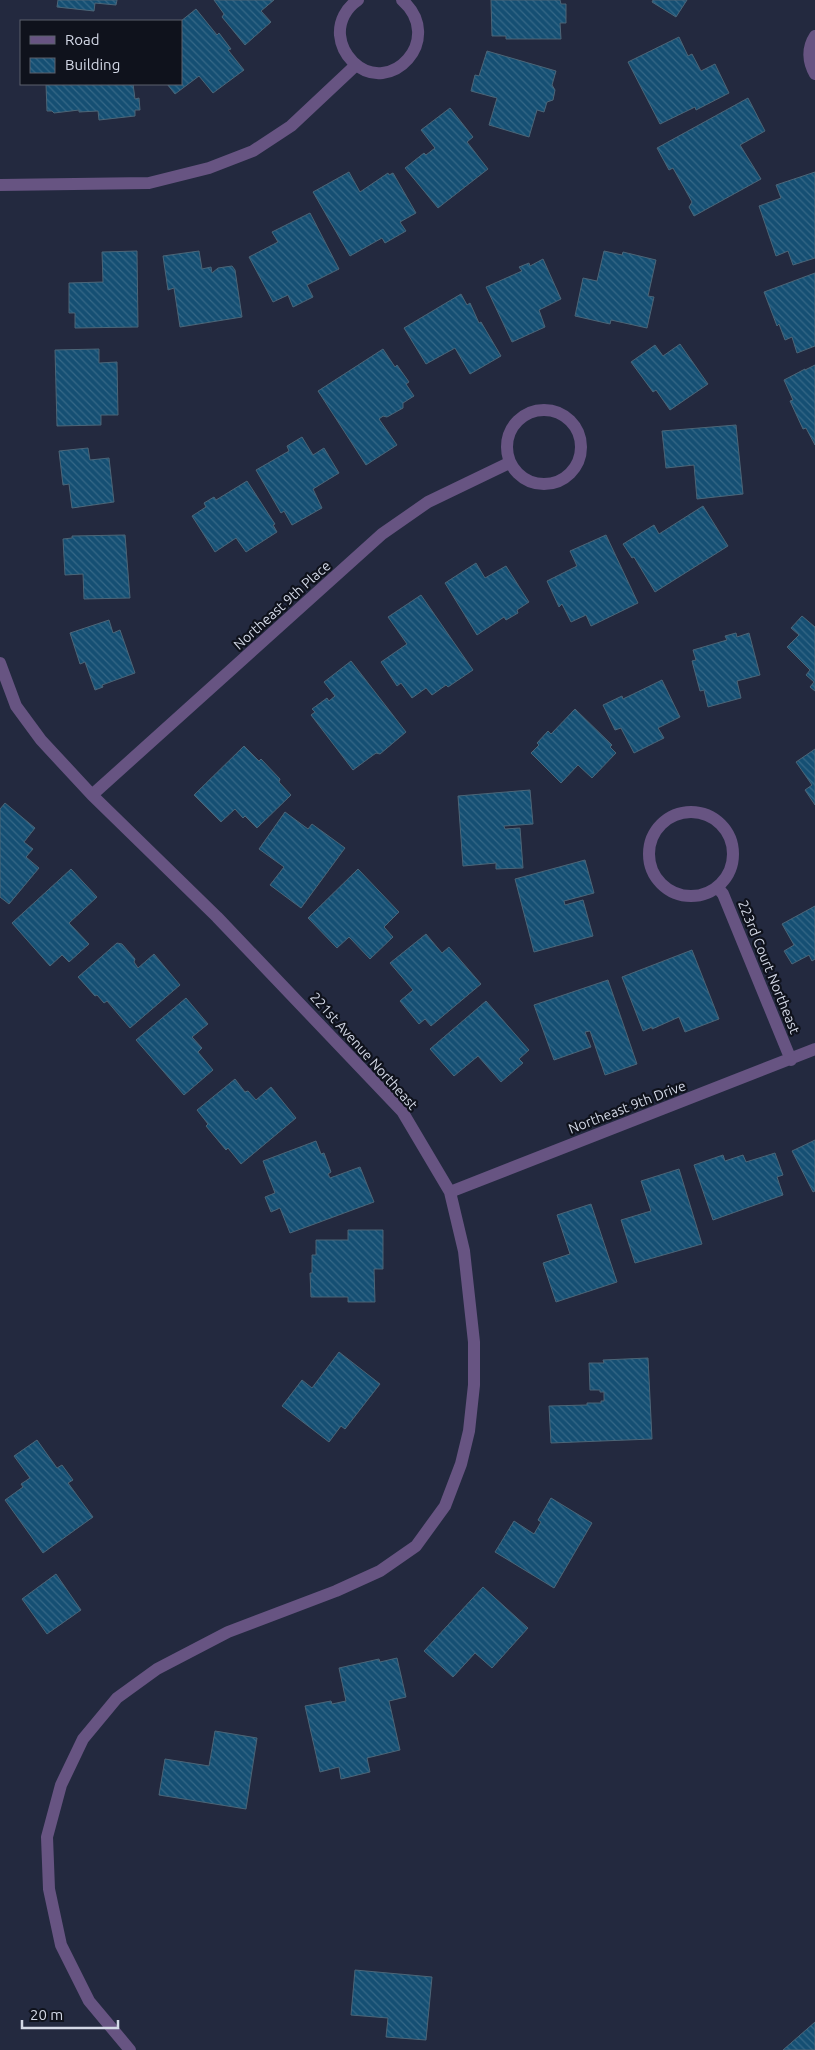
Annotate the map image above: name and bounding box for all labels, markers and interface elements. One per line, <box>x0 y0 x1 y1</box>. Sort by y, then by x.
legend <box>20 20 182 85</box>
text: Road <box>65 31 100 48</box>
text: Building <box>65 56 120 73</box>
street label: Northeast 9th Place <box>230 557 334 653</box>
street label: 223rd Court Northeast <box>735 898 803 1037</box>
street label: 221st Avenue Northeast <box>307 989 421 1113</box>
street label: Northeast 9th Drive <box>566 1077 688 1137</box>
scale bar <box>22 1998 119 2030</box>
text: 20 m <box>30 2006 63 2023</box>

